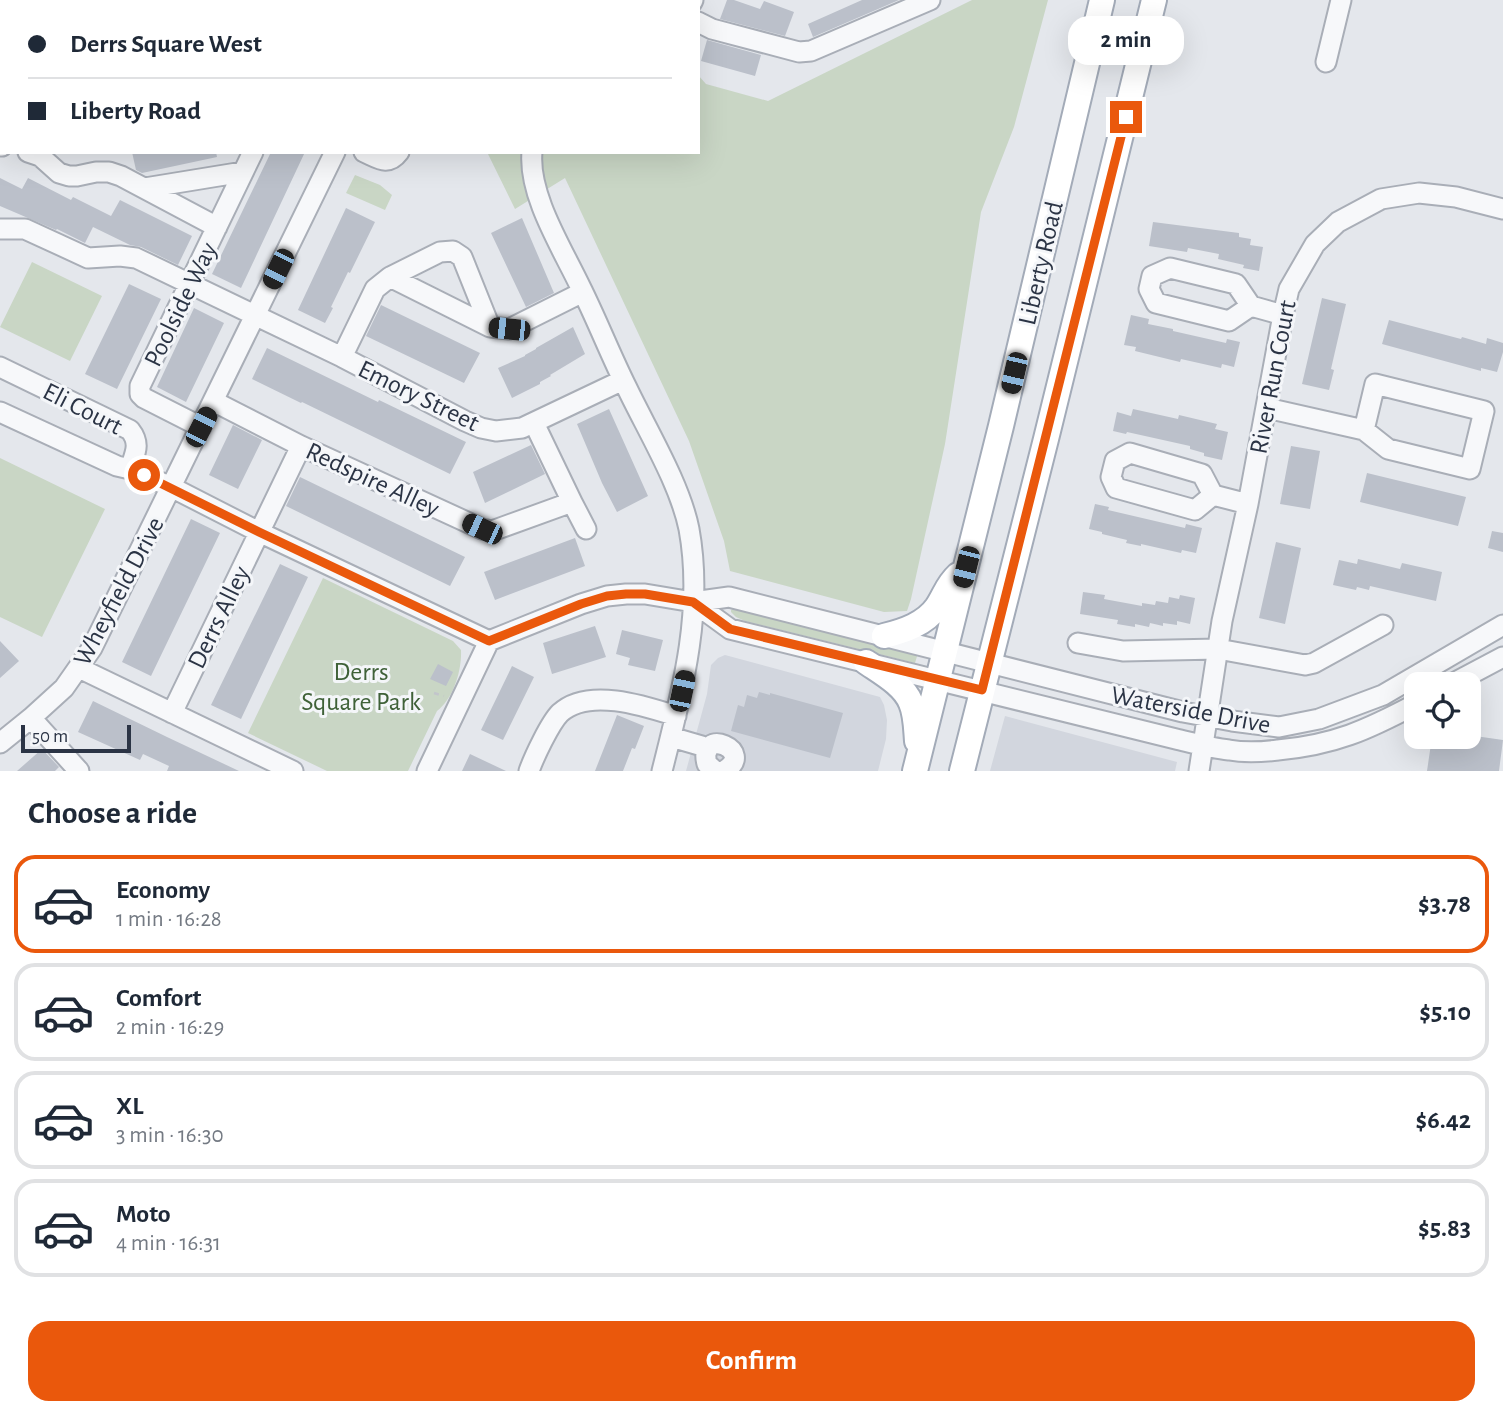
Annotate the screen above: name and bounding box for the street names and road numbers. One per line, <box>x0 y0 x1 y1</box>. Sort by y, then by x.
street label: Liberty Road <box>1014 199 1068 328</box>
street label: Poolside Way <box>140 238 222 371</box>
street label: River Run Court <box>1245 298 1301 456</box>
street label: Emory Street <box>354 356 483 436</box>
street label: Eli Court <box>39 378 126 440</box>
street label: Redspire Alley <box>302 438 443 522</box>
street label: Wheyfield Drive <box>69 513 169 670</box>
street label: Derrs Alley <box>183 562 255 673</box>
street label: Waterside Drive <box>1109 682 1273 738</box>

